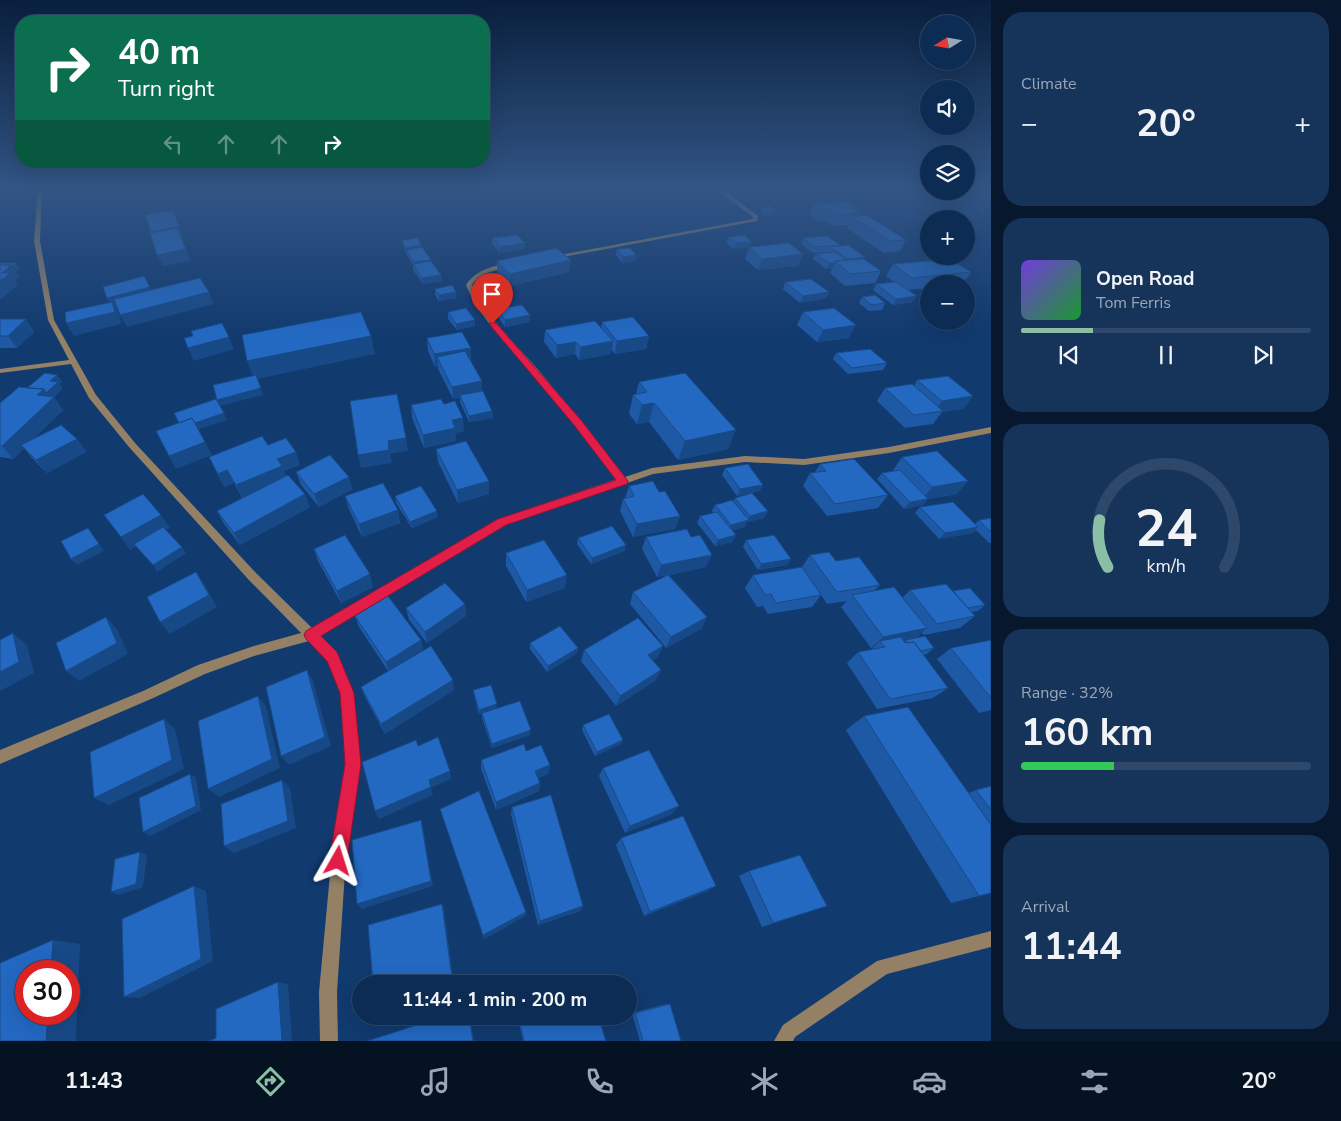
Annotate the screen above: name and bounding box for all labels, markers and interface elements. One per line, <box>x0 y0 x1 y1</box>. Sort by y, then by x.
north arrow <box>920 15 975 70</box>
map controls <box>920 15 975 330</box>
text: 40 m <box>118 29 200 76</box>
icon: right <box>35 35 100 100</box>
text: Climate <box>1021 73 1076 95</box>
text: Turn right <box>118 74 214 104</box>
button: sound <box>920 80 975 135</box>
text: 20° <box>1136 98 1196 149</box>
text: − <box>1021 105 1038 143</box>
text: + <box>1294 105 1311 143</box>
icon: left <box>159 130 187 158</box>
icon: ahead <box>212 130 240 158</box>
icon: ahead <box>265 130 293 158</box>
icon: right <box>318 130 346 158</box>
button: layers <box>920 145 975 200</box>
button: + <box>920 210 975 265</box>
text: Open Road <box>1096 266 1194 292</box>
pin <box>471 273 513 324</box>
button: − <box>920 275 975 330</box>
icon: arrive <box>478 280 506 308</box>
text: Tom Ferris <box>1096 292 1171 314</box>
icon: previous <box>1055 341 1083 369</box>
icon: pause <box>1152 341 1180 369</box>
icon: next <box>1249 341 1277 369</box>
text: 24 <box>1135 493 1197 564</box>
text: km/h <box>1146 554 1186 578</box>
text: Range · 32% <box>1021 682 1113 704</box>
text: 160 km <box>1021 707 1153 758</box>
position arrow <box>311 834 363 886</box>
text: Arrival <box>1021 896 1069 918</box>
text: 11:44 <box>1021 921 1122 972</box>
speed limit sign: 30 <box>15 960 80 1025</box>
text: 11:44 · 1 min · 200 m <box>402 987 587 1013</box>
icon: directions <box>253 1064 288 1099</box>
icon: music <box>418 1064 453 1099</box>
icon: phone <box>582 1064 617 1099</box>
icon: climate <box>747 1064 782 1099</box>
icon: car <box>912 1064 947 1099</box>
icon: filters <box>1077 1064 1112 1099</box>
text: 11:43 <box>65 1066 123 1096</box>
text: 20° <box>1241 1066 1276 1096</box>

